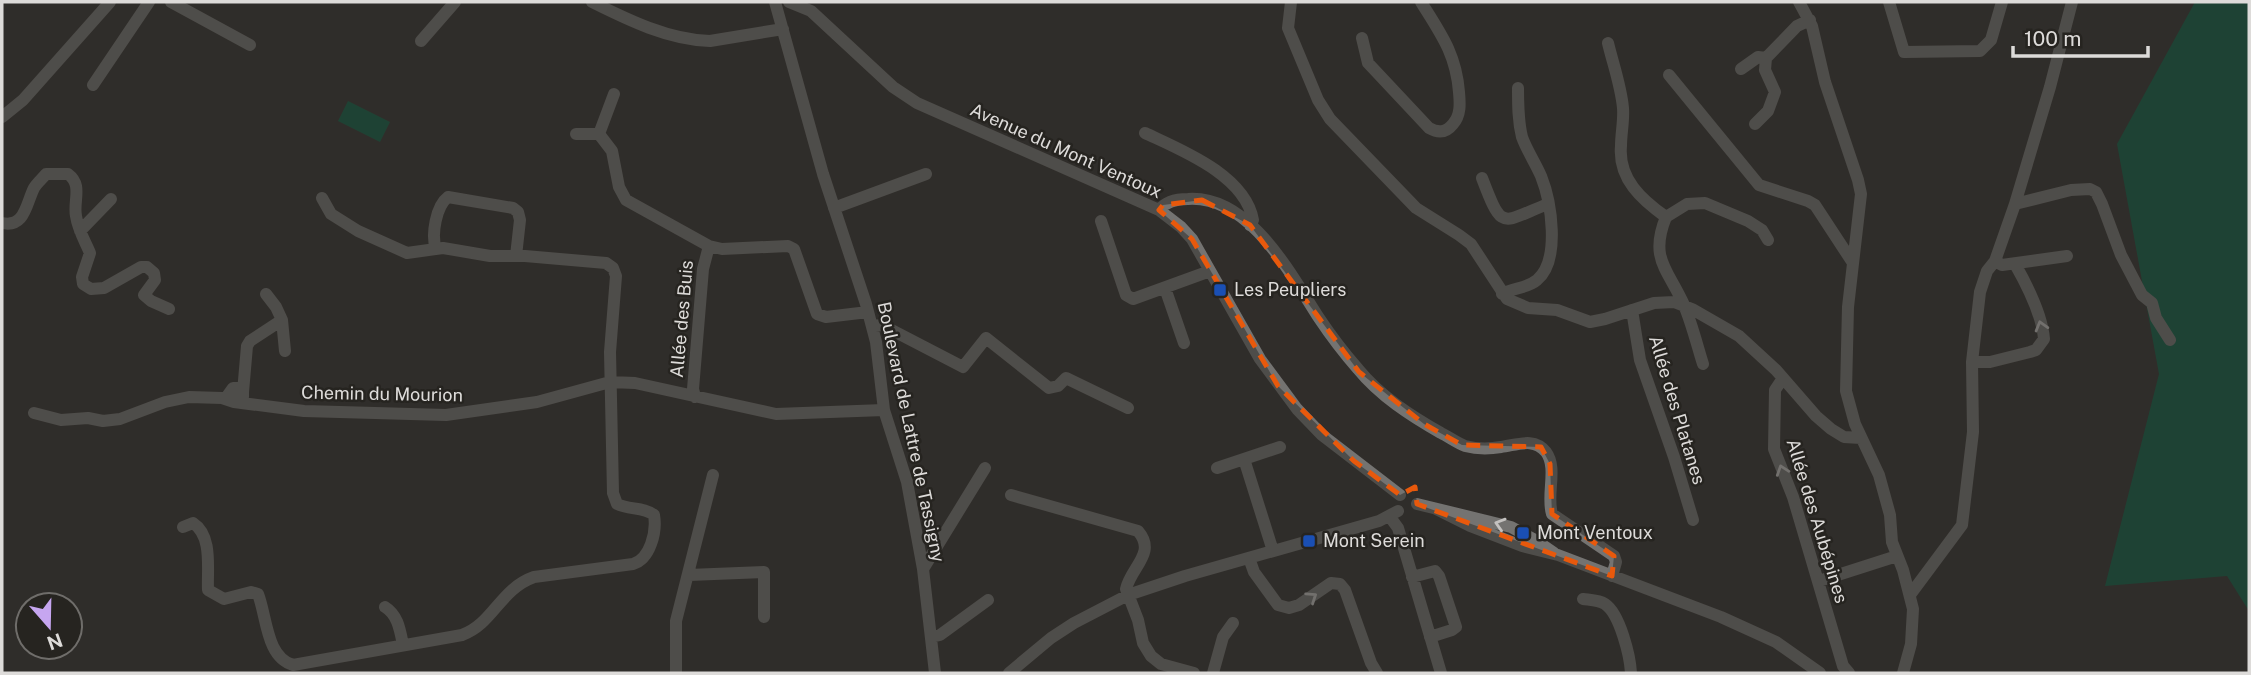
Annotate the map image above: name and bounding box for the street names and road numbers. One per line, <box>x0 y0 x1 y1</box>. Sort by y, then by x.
street label: Avenue du Mont Ventoux <box>967 99 1165 202</box>
street label: Allée des Buis <box>666 259 697 379</box>
street label: Boulevard de Lattre de Tassigny <box>874 300 949 564</box>
street label: Allée des Platanes <box>1645 333 1710 487</box>
street label: Chemin du Mourion <box>301 382 463 405</box>
street label: Allée des Aubépines <box>1782 436 1852 606</box>

